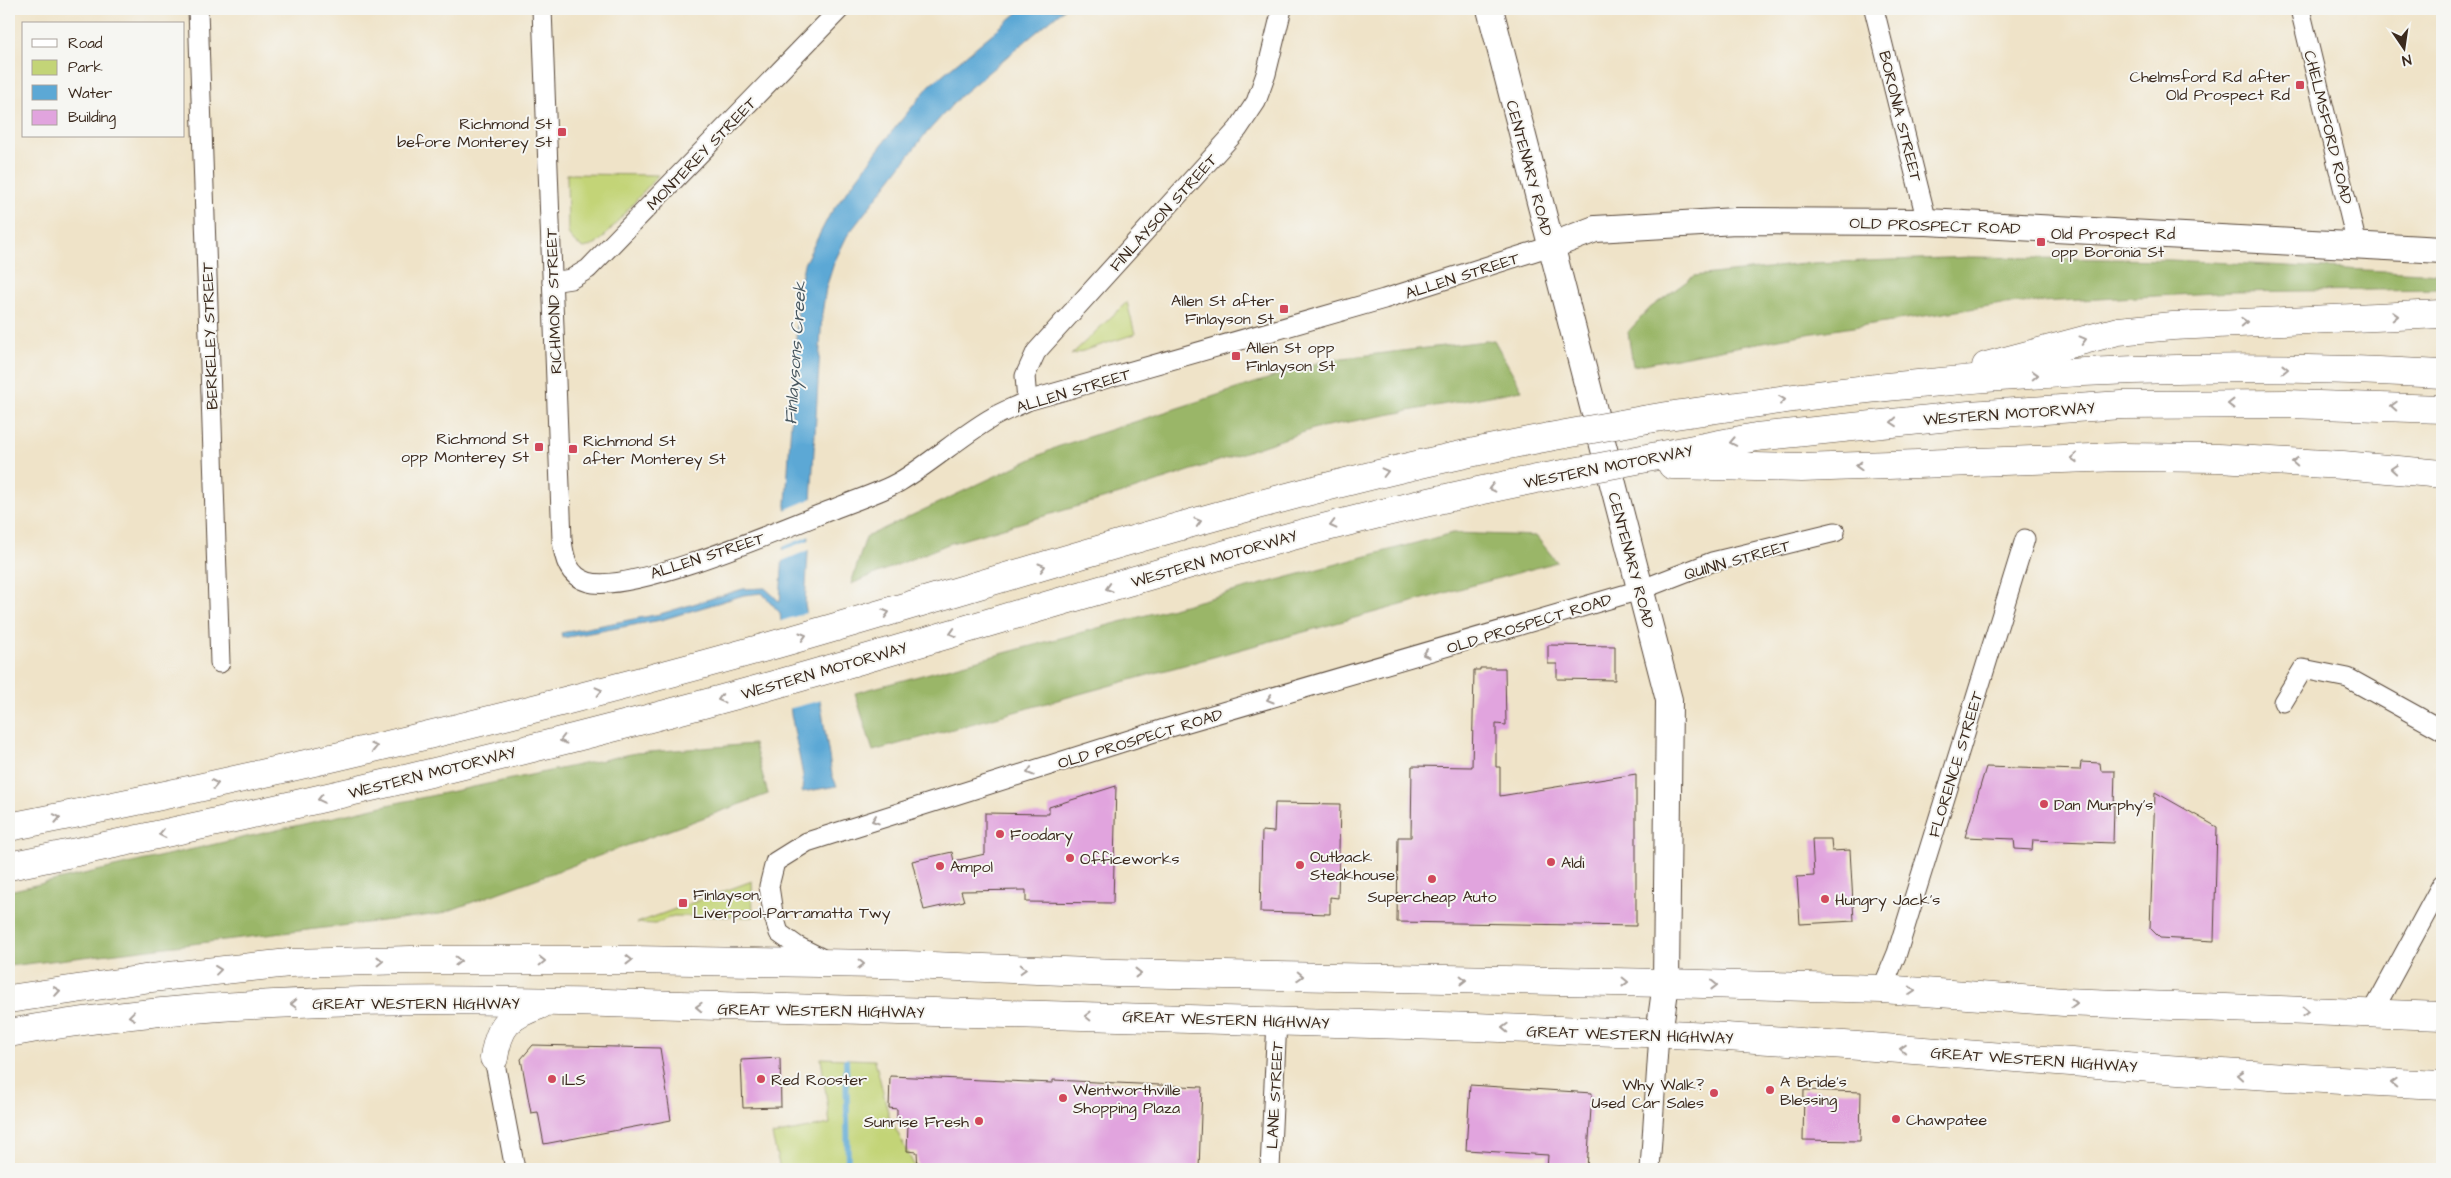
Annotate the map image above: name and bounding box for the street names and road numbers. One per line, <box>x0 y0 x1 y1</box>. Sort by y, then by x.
street label: CHELMSFORD ROAD <box>2298 48 2358 206</box>
street label: BORONIA STREET <box>1873 49 1927 184</box>
street label: MONTEREY STREET <box>642 92 762 215</box>
street label: CENTENARY ROAD <box>1500 98 1558 239</box>
street label: FINLAYSON STREET <box>1105 149 1223 276</box>
street label: OLD PROSPECT ROAD <box>1849 212 2021 240</box>
street label: RICHMOND STREET <box>540 228 568 374</box>
street label: ALLEN STREET <box>1402 247 1522 305</box>
street label: BERKELEY STREET <box>196 262 224 410</box>
street label: ALLEN STREET <box>1013 363 1133 419</box>
street label: WESTERN MOTORWAY <box>1923 397 2096 431</box>
street label: WESTERN MOTORWAY <box>1522 440 1695 494</box>
street label: CENTENARY ROAD <box>1602 490 1660 631</box>
street label: WESTERN MOTORWAY <box>1129 525 1300 593</box>
street label: ALLEN STREET <box>647 527 767 585</box>
street label: QUINN STREET <box>1681 534 1793 586</box>
street label: OLD PROSPECT ROAD <box>1444 588 1614 660</box>
street label: WESTERN MOTORWAY <box>739 637 910 705</box>
street label: FLORENCE STREET <box>1923 689 1989 840</box>
street label: OLD PROSPECT ROAD <box>1055 703 1225 775</box>
street label: WESTERN MOTORWAY <box>346 741 519 804</box>
street label: GREAT WESTERN HIGHWAY <box>312 993 520 1015</box>
street label: GREAT WESTERN HIGHWAY <box>717 998 925 1024</box>
street label: GREAT WESTERN HIGHWAY <box>1122 1005 1330 1035</box>
street label: GREAT WESTERN HIGHWAY <box>1526 1020 1734 1050</box>
street label: LANE STREET <box>1261 1041 1289 1149</box>
street label: GREAT WESTERN HIGHWAY <box>1930 1042 2139 1078</box>

